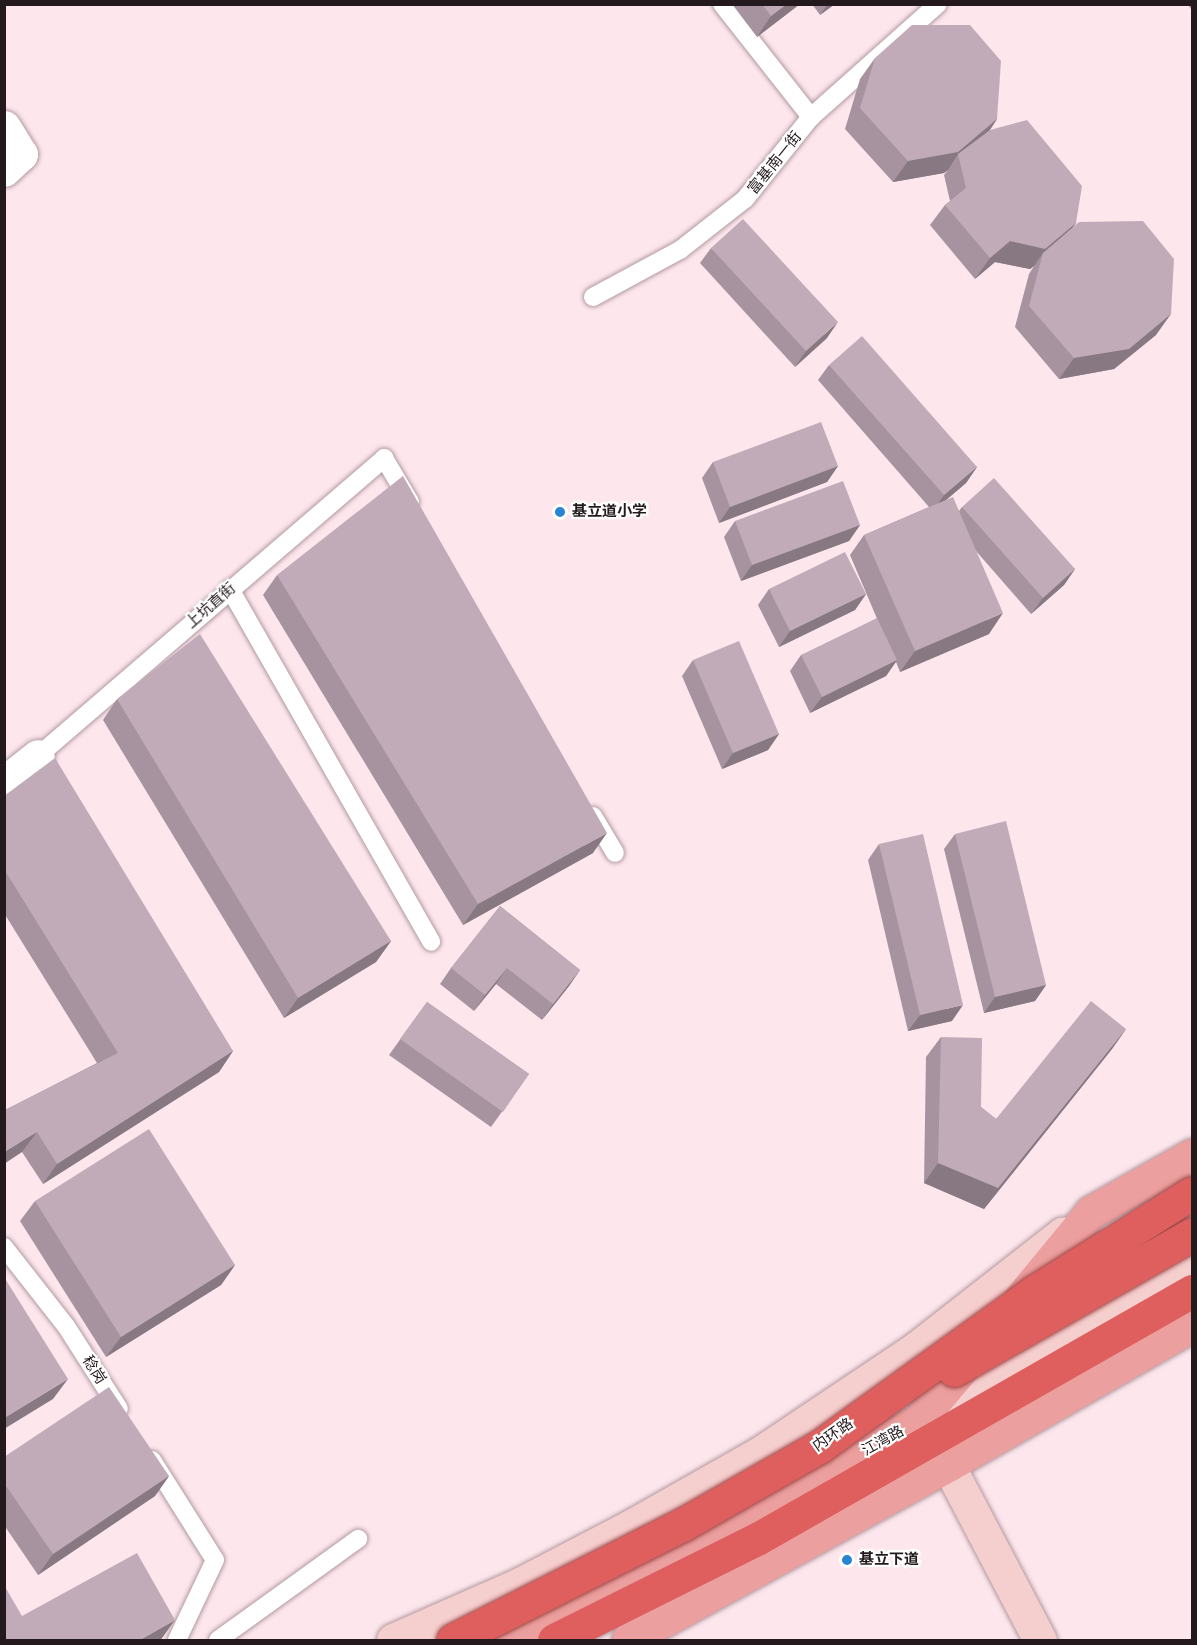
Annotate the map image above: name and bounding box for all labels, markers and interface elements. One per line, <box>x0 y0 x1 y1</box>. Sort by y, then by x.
street label: 富基南一街 <box>744 128 806 198</box>
place label: 基立道小学 <box>572 503 647 521</box>
marker: 基立道小学 <box>553 505 567 519</box>
street label: 上坑直街 <box>182 580 240 632</box>
street label: 稔岗 <box>78 1353 110 1387</box>
street label: 内环路 <box>809 1415 857 1455</box>
street label: 江湾路 <box>859 1422 907 1460</box>
place label: 基立下道 <box>859 1551 919 1569</box>
marker: 基立下道 <box>840 1553 854 1567</box>

